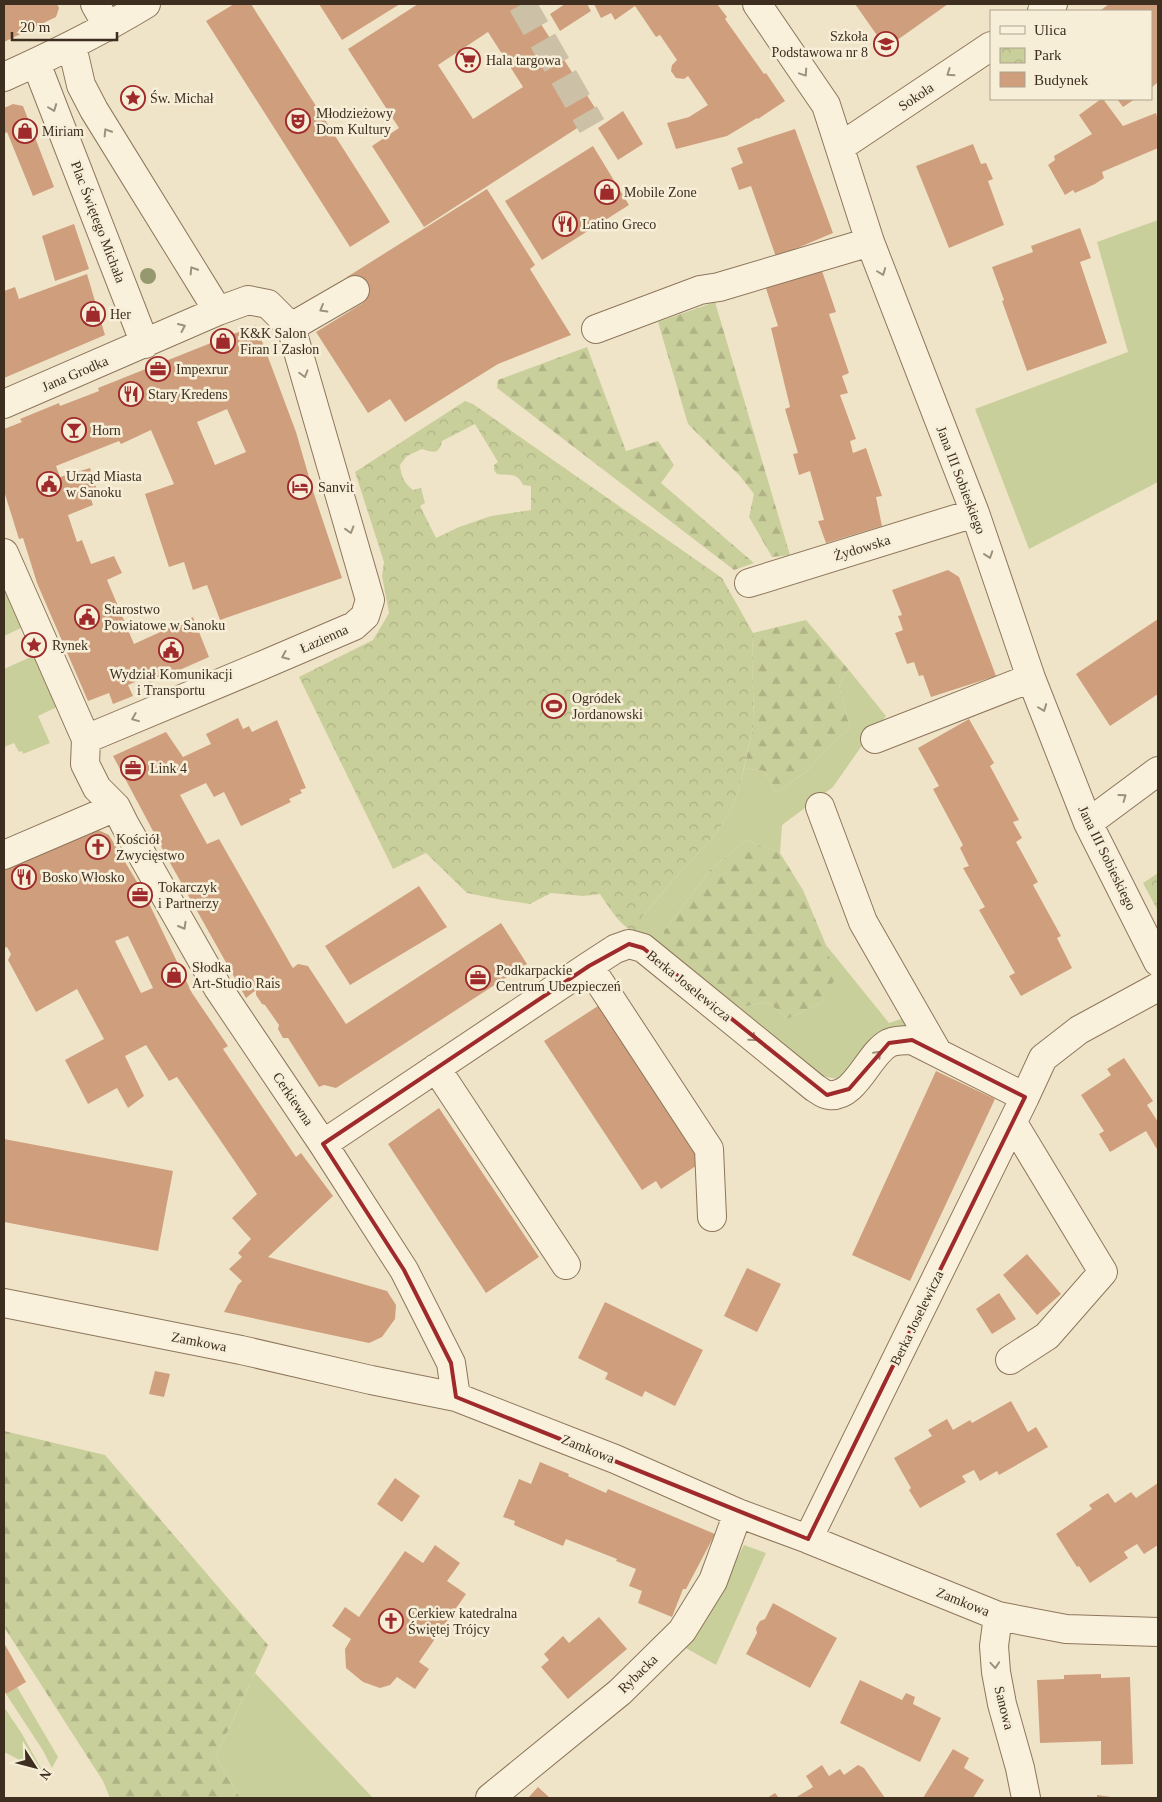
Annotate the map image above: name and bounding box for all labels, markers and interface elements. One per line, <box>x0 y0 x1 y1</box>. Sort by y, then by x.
scale bar <box>12 10 118 42</box>
legend <box>990 10 1152 100</box>
text: 20 m <box>20 19 51 35</box>
text: Ulica <box>1034 22 1067 38</box>
place label: Szkoła Podstawowa nr 8 <box>772 29 869 60</box>
school or university icon: Szkoła Podstawowa nr 8 <box>873 31 899 57</box>
supermarket icon: Hala targowa <box>455 47 481 73</box>
text: Park <box>1034 47 1062 63</box>
place label: Hala targowa <box>486 53 562 68</box>
one-way arrow <box>798 67 807 77</box>
one-way arrow <box>947 67 956 76</box>
text: Budynek <box>1034 72 1089 88</box>
street label: Sokoła <box>896 79 937 114</box>
place icon: Św. Michał <box>120 85 146 111</box>
place label: Św. Michał <box>150 90 214 106</box>
one-way arrow <box>47 103 58 112</box>
place label: Młodzieżowy Dom Kultury <box>316 106 393 137</box>
theatre icon: Młodzieżowy Dom Kultury <box>285 108 311 134</box>
shop icon: Miriam <box>12 118 38 144</box>
place label: Miriam <box>42 124 84 139</box>
one-way arrow <box>103 128 113 137</box>
street label: Plac Świętego Michała <box>68 159 129 286</box>
shop icon: Mobile Zone <box>594 179 620 205</box>
place label: Mobile Zone <box>624 185 697 200</box>
restaurant icon: Latino Greco <box>552 211 578 237</box>
place label: Latino Greco <box>582 217 656 232</box>
one-way arrow <box>189 266 199 275</box>
one-way arrow <box>876 267 886 276</box>
shop icon: Her <box>80 301 106 327</box>
one-way arrow <box>319 303 328 313</box>
place label: Her <box>110 307 131 322</box>
one-way arrow <box>177 323 186 334</box>
place label: K&K Salon Firan I Zasłon <box>240 326 319 357</box>
shop icon: K&K Salon Firan I Zasłon <box>210 328 236 354</box>
street label: Jana Grodka <box>40 353 111 395</box>
office icon: Impexrur <box>145 356 171 382</box>
place label: Impexrur <box>176 362 228 377</box>
one-way arrow <box>299 370 309 378</box>
restaurant icon: Stary Kredens <box>118 381 144 407</box>
place label: Stary Kredens <box>148 387 228 402</box>
bar icon: Horn <box>61 417 87 443</box>
place label: Horn <box>92 423 121 438</box>
street label: Jana III Sobieskiego <box>934 424 988 536</box>
place label: Urząd Miasta w Sanoku <box>66 469 143 500</box>
public building icon: Urząd Miasta w Sanoku <box>36 471 62 497</box>
hotel icon: Sanvit <box>287 474 313 500</box>
place label: Sanvit <box>318 480 354 495</box>
one-way arrow <box>344 526 354 534</box>
street label: Żydowska <box>832 532 893 564</box>
one-way arrow <box>983 550 993 559</box>
place label: Starostwo Powiatowe w Sanoku <box>104 602 225 633</box>
public building icon: Starostwo Powiatowe w Sanoku <box>74 604 100 630</box>
street label: Łazienna <box>298 621 351 656</box>
place icon: Rynek <box>21 632 47 658</box>
public building icon: Wydział Komunikacji i Transportu <box>158 637 184 663</box>
place label: Rynek <box>52 638 88 653</box>
one-way arrow <box>281 650 290 661</box>
place label: Wydział Komunikacji i Transportu <box>109 667 233 698</box>
place label: Ogródek Jordanowski <box>572 691 643 722</box>
sports icon: Ogródek Jordanowski <box>541 693 567 719</box>
one-way arrow <box>1037 703 1047 712</box>
one-way arrow <box>131 713 139 723</box>
office icon: Link 4 <box>120 755 146 781</box>
place label: Link 4 <box>150 761 187 776</box>
one-way arrow <box>1117 794 1127 803</box>
street label: Jana III Sobieskiego <box>1075 803 1139 913</box>
place label: Kościół Zwycięstwo <box>116 832 184 863</box>
church icon: Kościół Zwycięstwo <box>85 834 111 860</box>
restaurant icon: Bosko Włosko <box>11 864 37 890</box>
place label: Bosko Włosko <box>42 870 125 885</box>
place label: Tokarczyk i Partnerzy <box>158 880 219 911</box>
office icon: Tokarczyk i Partnerzy <box>127 882 153 908</box>
one-way arrow <box>176 920 186 929</box>
street label: Berka Joselewicza <box>644 948 735 1025</box>
place label: Słodka Art-Studio Rais <box>192 960 280 991</box>
shop icon: Słodka Art-Studio Rais <box>161 962 187 988</box>
place label: Podkarpackie Centrum Ubezpieczeń <box>496 963 621 994</box>
office icon: Podkarpackie Centrum Ubezpieczeń <box>465 965 491 991</box>
one-way arrow <box>747 1032 756 1040</box>
one-way arrow <box>872 1051 881 1060</box>
street label: Cerkiewna <box>270 1070 317 1129</box>
street label: Berka Joselewicza <box>888 1267 947 1368</box>
street label: Zamkowa <box>170 1329 229 1355</box>
street label: Zamkowa <box>559 1432 617 1467</box>
street label: Zamkowa <box>934 1585 992 1620</box>
place label: Cerkiew katedralna Świętej Trójcy <box>408 1606 518 1637</box>
church icon: Cerkiew katedralna Świętej Trójcy <box>378 1608 404 1634</box>
street label: Rybacka <box>615 1651 661 1696</box>
one-way arrow <box>990 1661 1001 1669</box>
street label: Sanowa <box>991 1685 1017 1732</box>
north arrow <box>10 1742 60 1792</box>
text: N <box>36 1766 54 1783</box>

